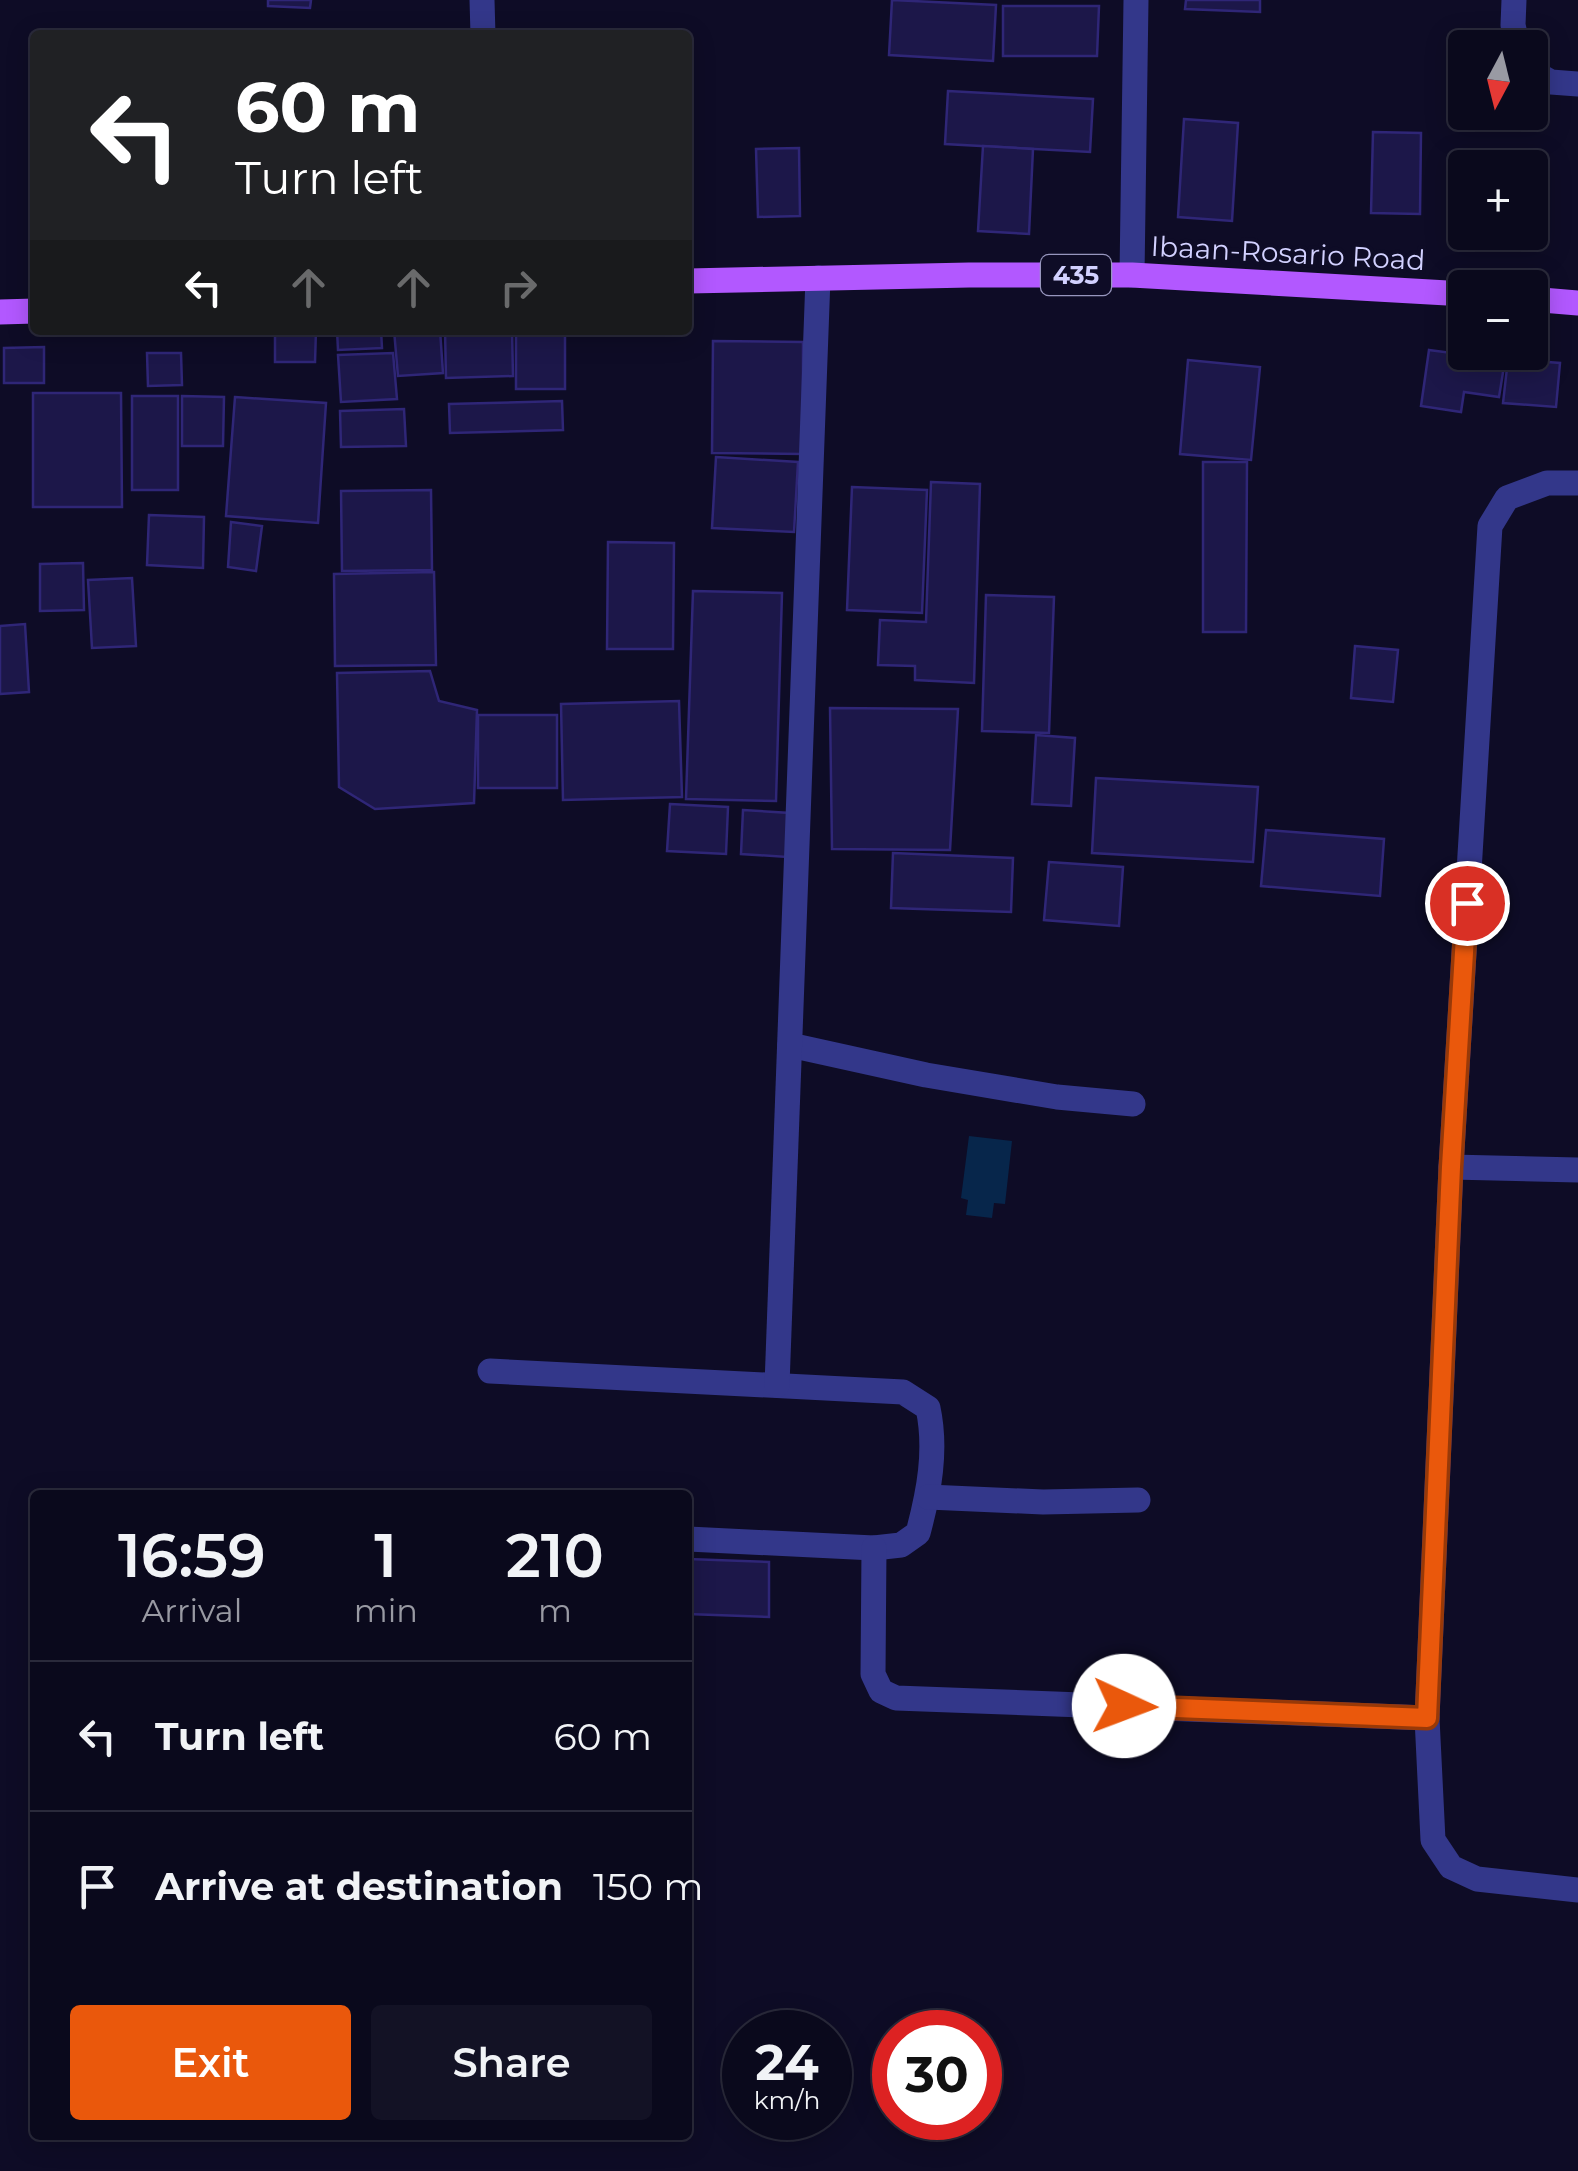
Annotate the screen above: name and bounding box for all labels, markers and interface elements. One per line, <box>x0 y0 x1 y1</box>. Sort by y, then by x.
north arrow <box>1448 30 1548 130</box>
map controls <box>1448 30 1548 370</box>
text: 60 m <box>235 64 420 150</box>
icon: left <box>70 70 200 200</box>
text: Turn left <box>235 150 423 205</box>
button: + <box>1448 150 1548 250</box>
street label: Ibaan-Rosario Road <box>1150 229 1426 277</box>
road number: 435 <box>1041 255 1111 295</box>
icon: left <box>176 260 231 315</box>
icon: ahead <box>281 260 336 315</box>
icon: ahead <box>386 260 441 315</box>
icon: right <box>491 260 546 315</box>
button: − <box>1448 270 1548 370</box>
pin <box>1425 861 1510 946</box>
icon: arrive <box>1440 876 1495 931</box>
text: 16:59 <box>118 1519 266 1592</box>
text: 1 <box>374 1519 397 1592</box>
text: 210 <box>506 1519 604 1592</box>
text: Arrival <box>141 1591 242 1630</box>
text: min <box>354 1591 418 1630</box>
text: m <box>538 1591 572 1630</box>
position arrow <box>1072 1654 1176 1758</box>
icon: left <box>70 1709 125 1764</box>
text: Turn left <box>155 1713 324 1760</box>
text: 60 m <box>553 1713 652 1760</box>
icon: arrive <box>70 1859 125 1914</box>
text: Arrive at destination <box>155 1863 563 1910</box>
text: 150 m <box>593 1863 704 1910</box>
button: Exit <box>70 2005 351 2120</box>
button: Share <box>371 2005 652 2120</box>
speed limit sign: 30 <box>872 2010 1002 2140</box>
text: 24 <box>755 2032 819 2093</box>
text: km/h <box>754 2085 820 2115</box>

